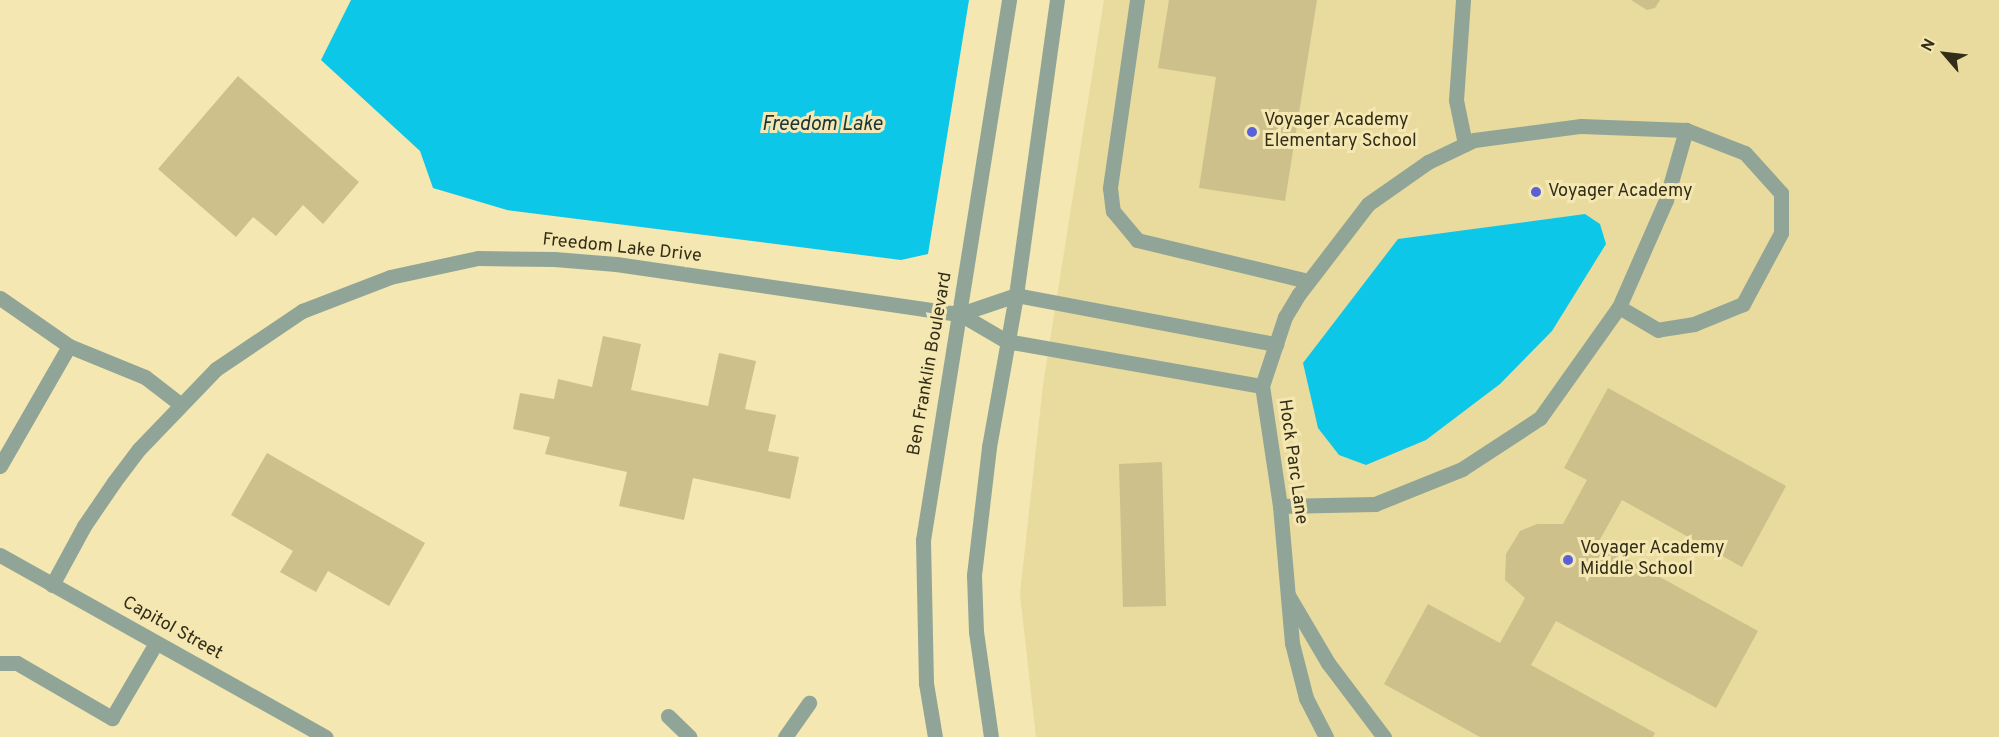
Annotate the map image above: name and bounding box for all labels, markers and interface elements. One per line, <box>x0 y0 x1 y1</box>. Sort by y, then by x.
north arrow <box>1915 24 1975 84</box>
text: N <box>1918 36 1941 55</box>
place label: Voyager Academy Elementary School <box>1264 111 1417 154</box>
water label: Freedom Lake <box>762 113 882 137</box>
marker: Voyager Academy Elementary School <box>1245 125 1259 139</box>
place label: Voyager Academy <box>1548 181 1693 203</box>
marker: Voyager Academy <box>1529 185 1543 199</box>
street label: Freedom Lake Drive <box>541 230 703 268</box>
street label: Ben Franklin Boulevard <box>904 271 958 457</box>
street label: Hock Parc Lane <box>1273 398 1311 526</box>
place label: Voyager Academy Middle School <box>1580 539 1725 582</box>
marker: Voyager Academy Middle School <box>1561 553 1575 567</box>
street label: Capitol Street <box>118 593 226 665</box>

